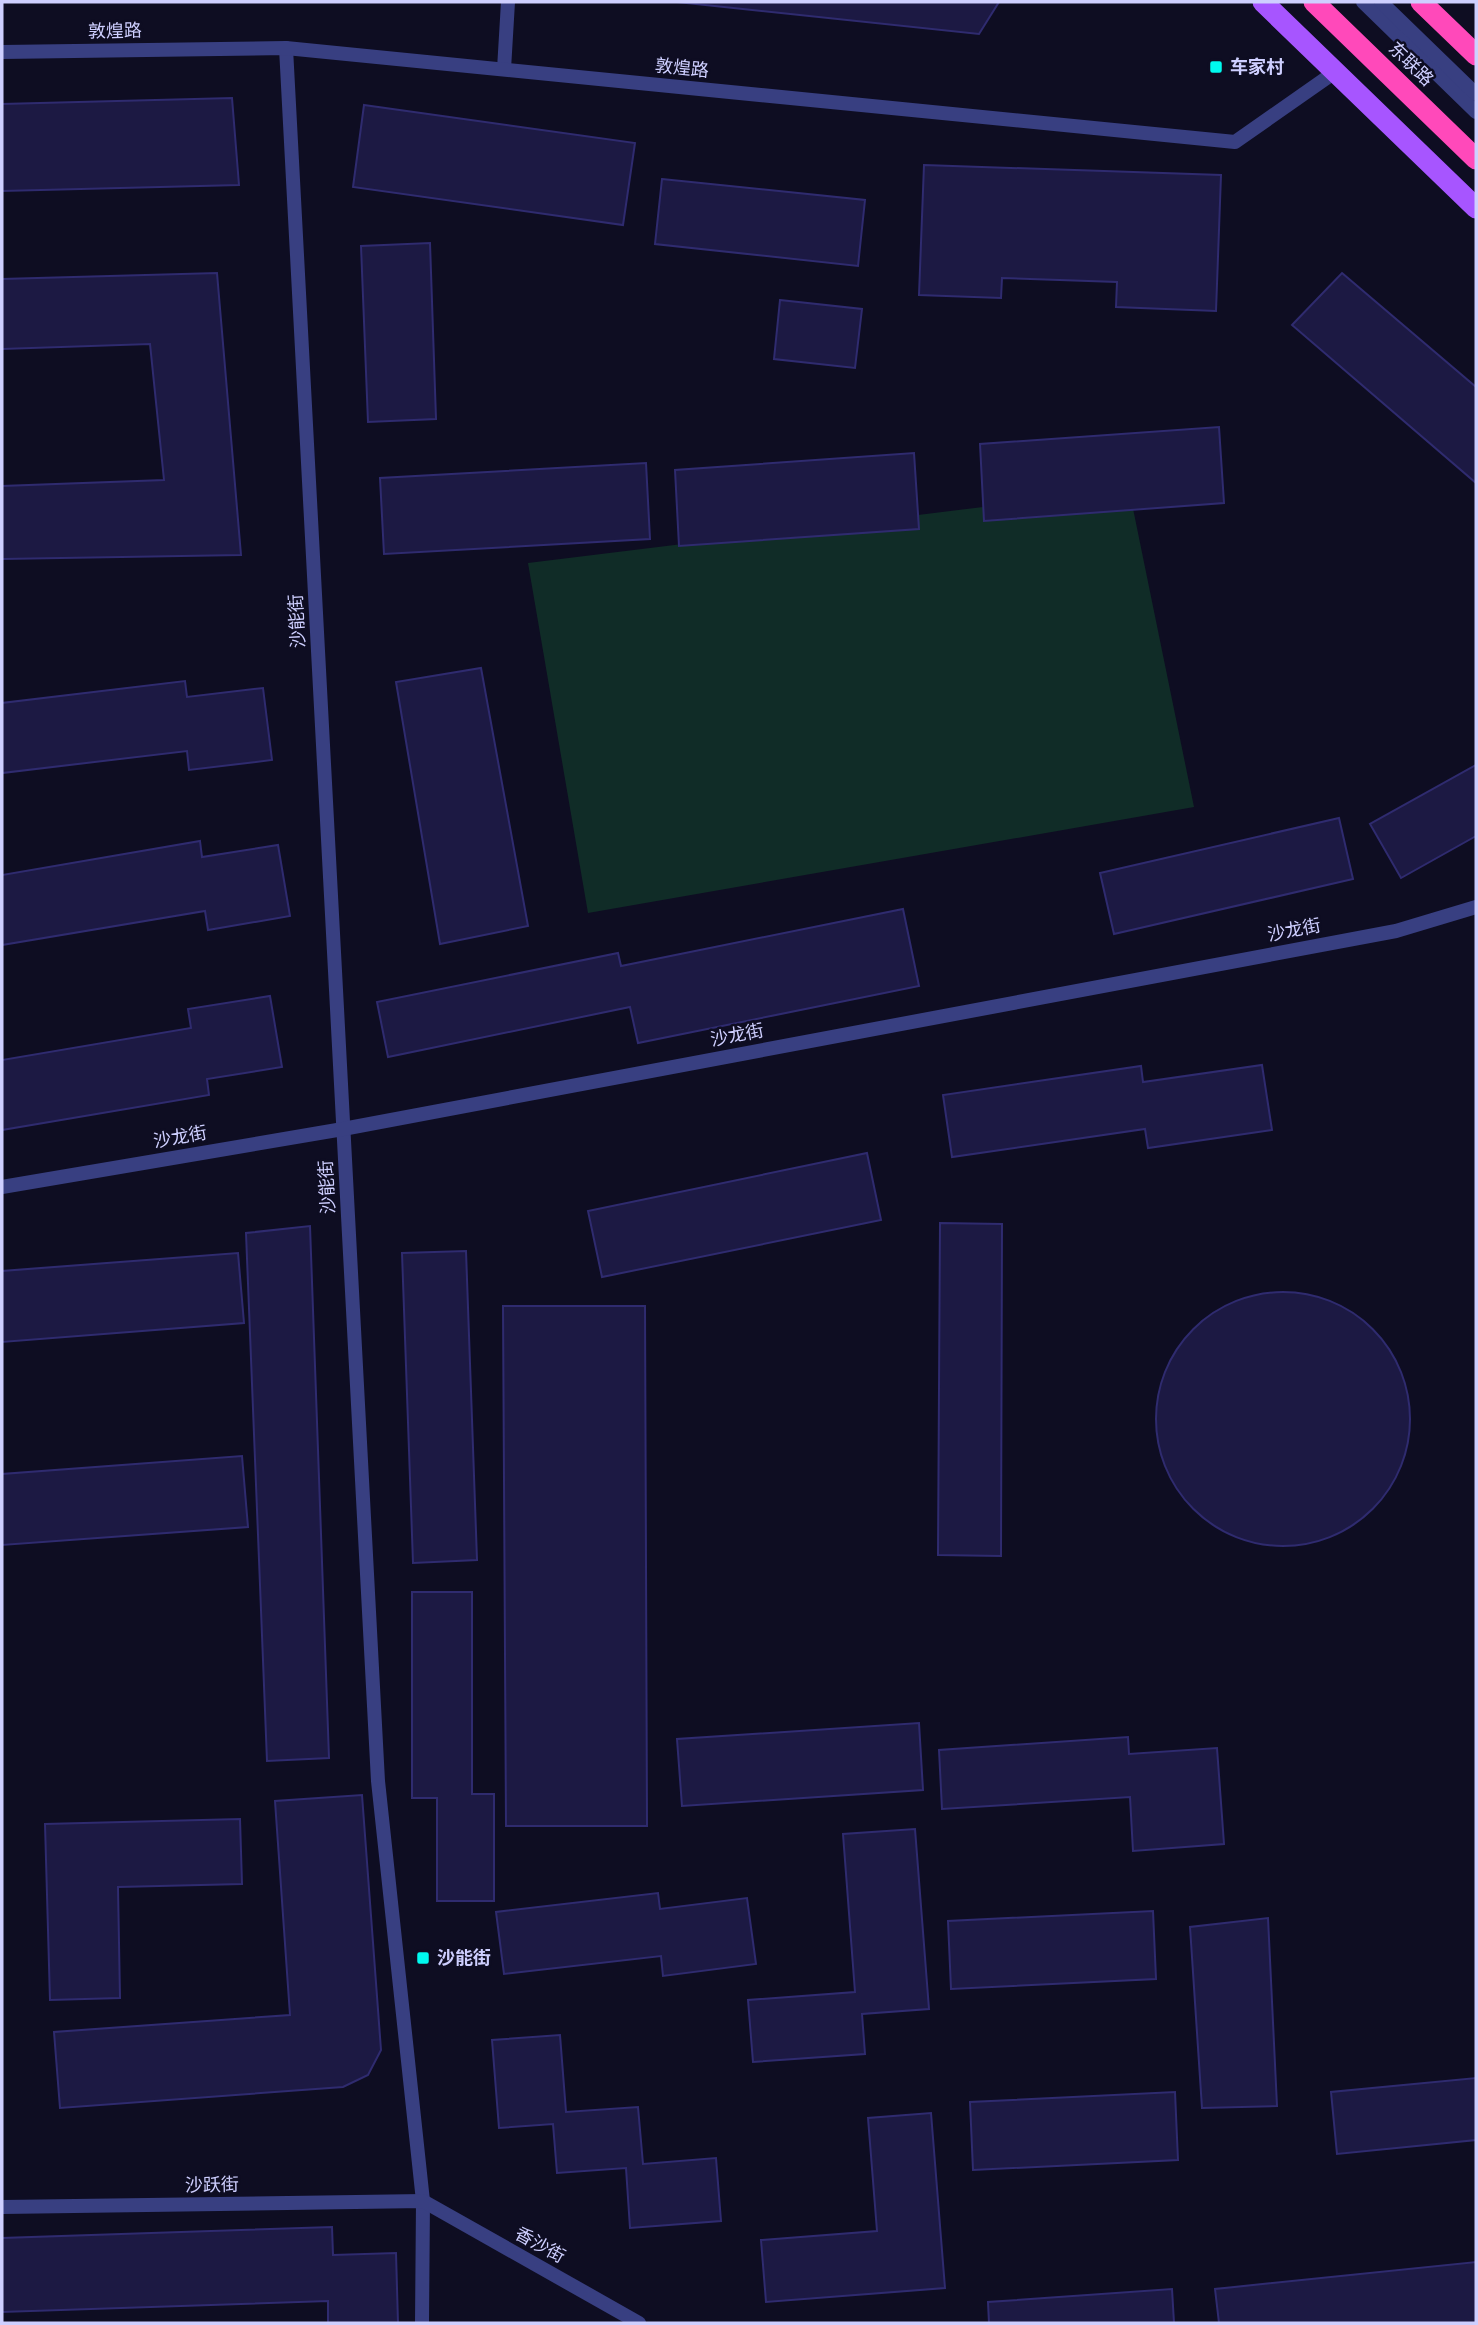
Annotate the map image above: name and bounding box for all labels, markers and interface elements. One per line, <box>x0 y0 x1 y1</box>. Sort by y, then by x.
street label: 敦煌路 <box>88 20 142 42</box>
street label: 东联路 <box>1384 37 1438 91</box>
street label: 敦煌路 <box>654 54 710 82</box>
place label: 车家村 <box>1230 56 1284 78</box>
marker: 车家村 <box>1208 59 1224 75</box>
street label: 沙能街 <box>285 593 309 649</box>
street label: 沙龙街 <box>1265 914 1323 946</box>
street label: 沙龙街 <box>708 1019 766 1051</box>
street label: 沙龙街 <box>152 1121 208 1153</box>
street label: 沙能街 <box>315 1159 339 1215</box>
place label: 沙能街 <box>437 1947 491 1969</box>
marker: 沙能街 <box>415 1950 431 1966</box>
street label: 沙跃街 <box>185 2174 239 2196</box>
street label: 香沙街 <box>511 2222 569 2268</box>

